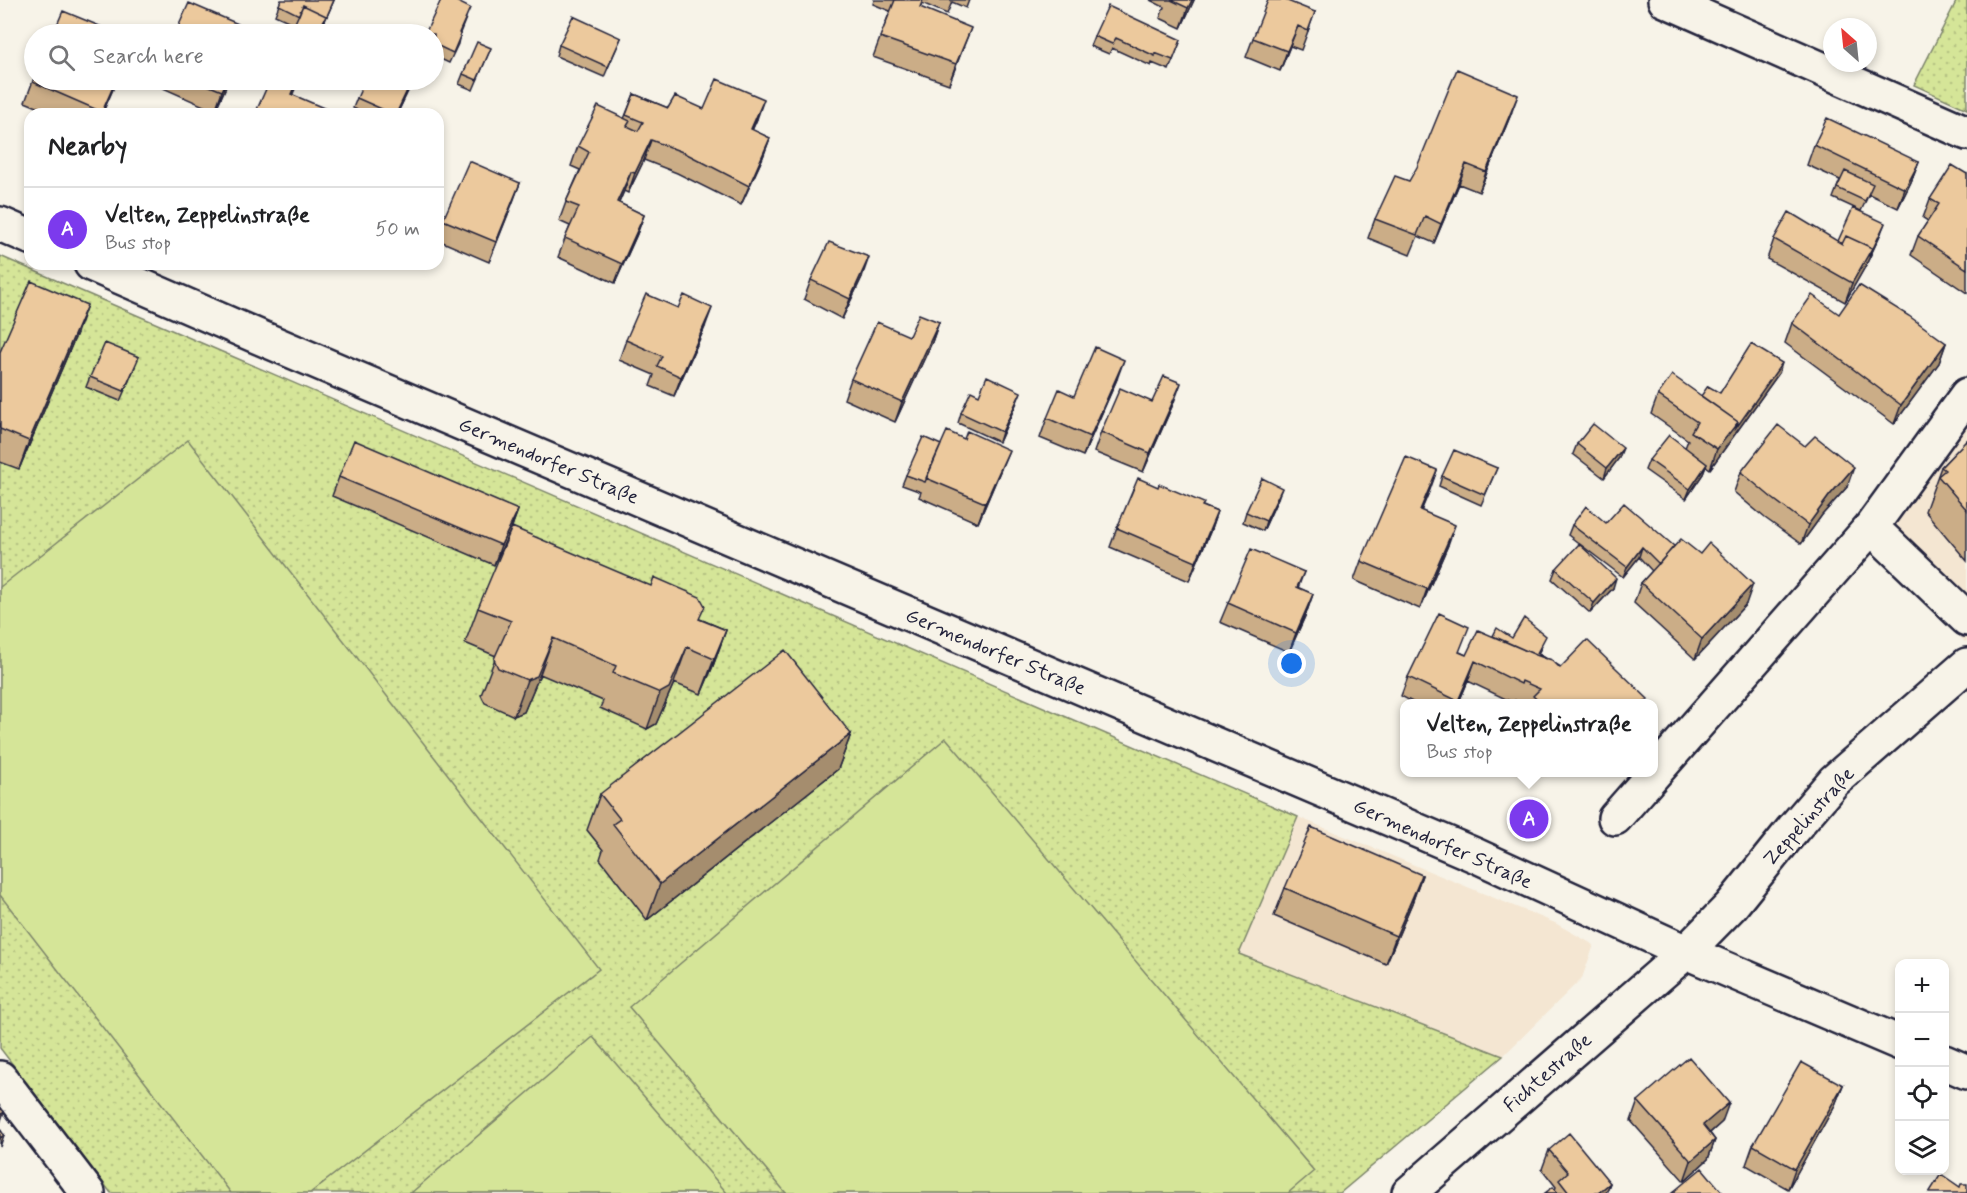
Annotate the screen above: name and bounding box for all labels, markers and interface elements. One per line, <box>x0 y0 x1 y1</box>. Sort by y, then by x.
north arrow <box>1823 18 1877 72</box>
search box <box>24 24 444 90</box>
icon: search <box>45 41 78 74</box>
text: Search here <box>93 43 204 71</box>
text: Nearby <box>48 130 127 164</box>
text: Velten, Zeppelinstraße <box>105 202 310 230</box>
text: A <box>61 216 74 243</box>
text: 50 m <box>375 216 420 243</box>
text: Bus stop <box>105 230 171 257</box>
street label: Germendorfer Straße <box>454 411 643 512</box>
street label: Germendorfer Straße <box>901 602 1090 703</box>
your location <box>1277 649 1306 678</box>
popup <box>1400 699 1658 777</box>
text: Velten, Zeppelinstraße <box>1427 711 1631 739</box>
text: Bus stop <box>1427 739 1493 766</box>
street label: Zeppelinstraße <box>1757 761 1861 872</box>
street label: Germendorfer Straße <box>1349 793 1536 896</box>
pin: A <box>1510 796 1549 842</box>
map controls <box>1895 959 1949 1175</box>
button: + <box>1895 959 1949 1013</box>
button: − <box>1895 1013 1949 1067</box>
street label: Fichtestraße <box>1498 1027 1598 1119</box>
button: locate <box>1895 1067 1949 1121</box>
button: layers <box>1895 1121 1949 1175</box>

